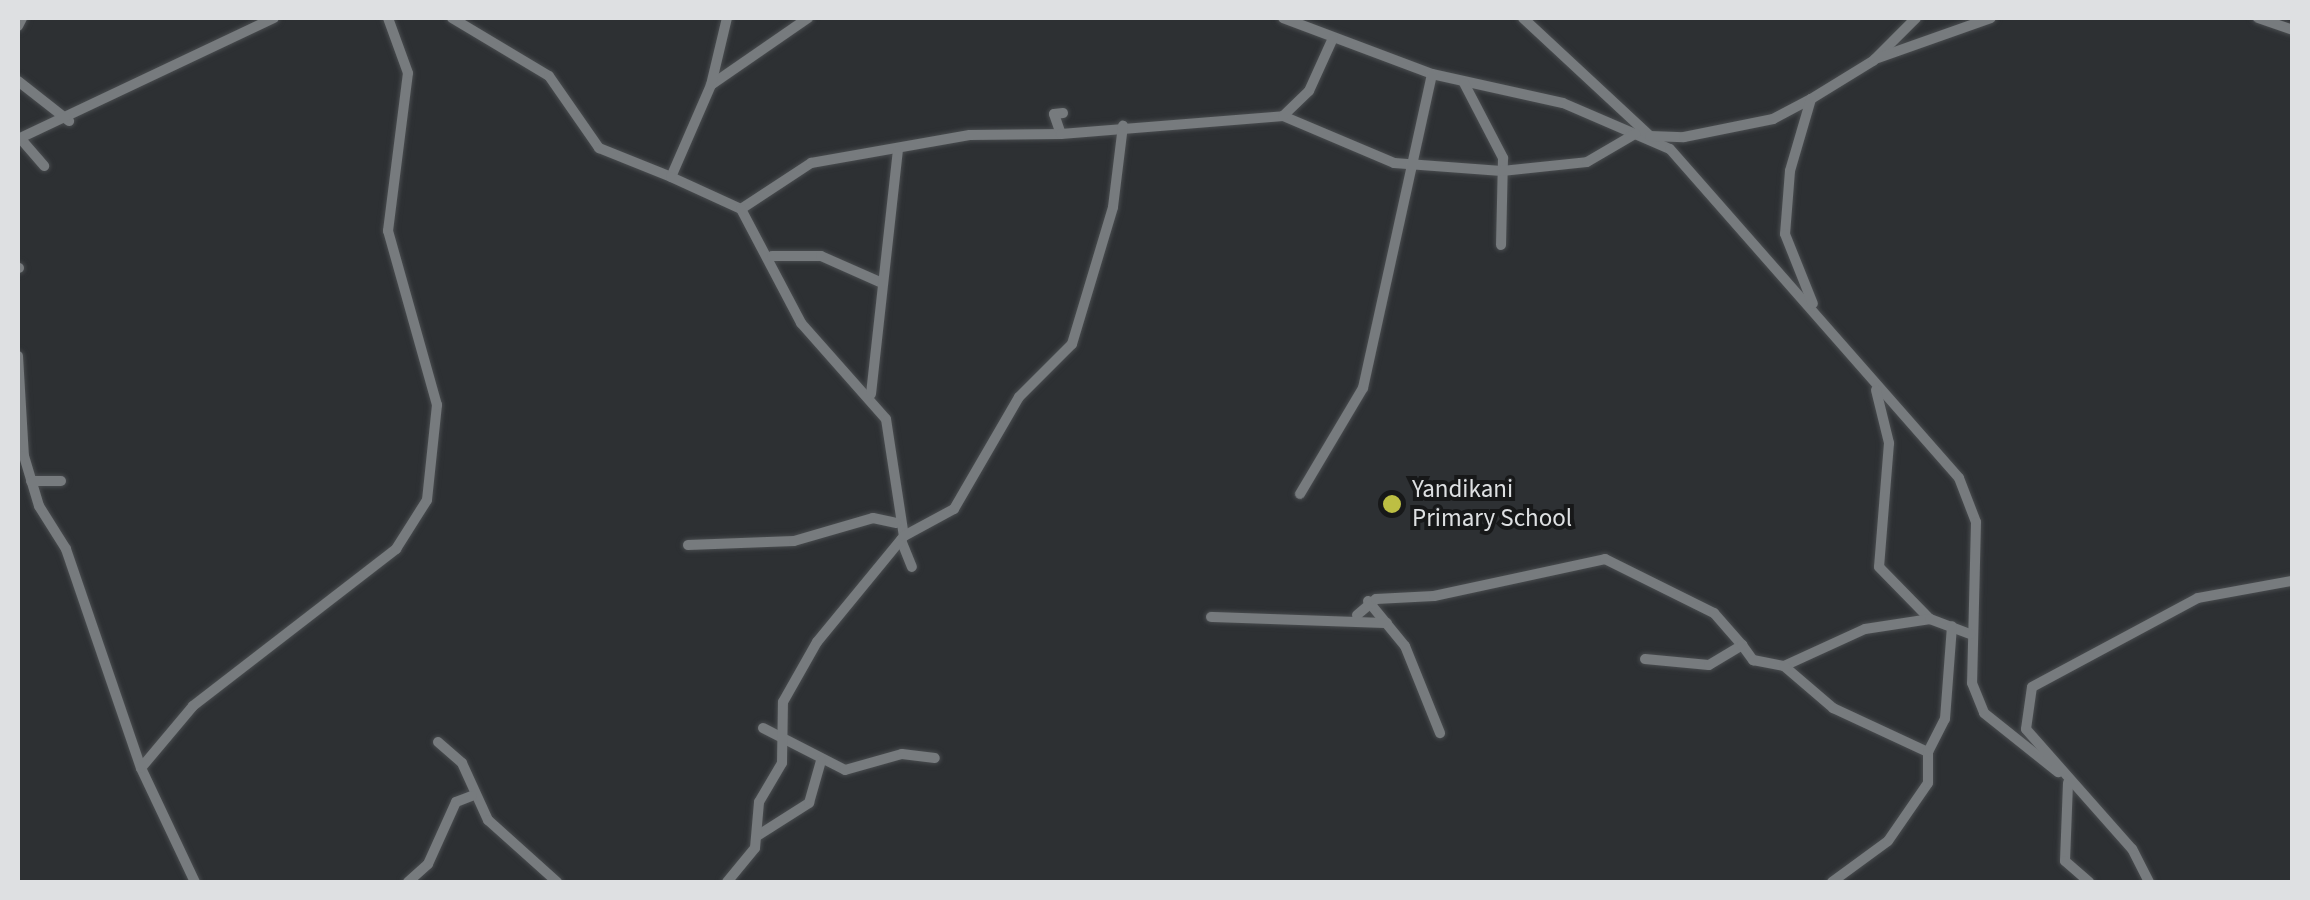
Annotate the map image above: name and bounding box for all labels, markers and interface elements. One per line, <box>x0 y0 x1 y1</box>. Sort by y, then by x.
place label: Yandikani Primary School <box>1412 475 1572 534</box>
marker: Yandikani Primary School <box>1381 493 1403 515</box>

